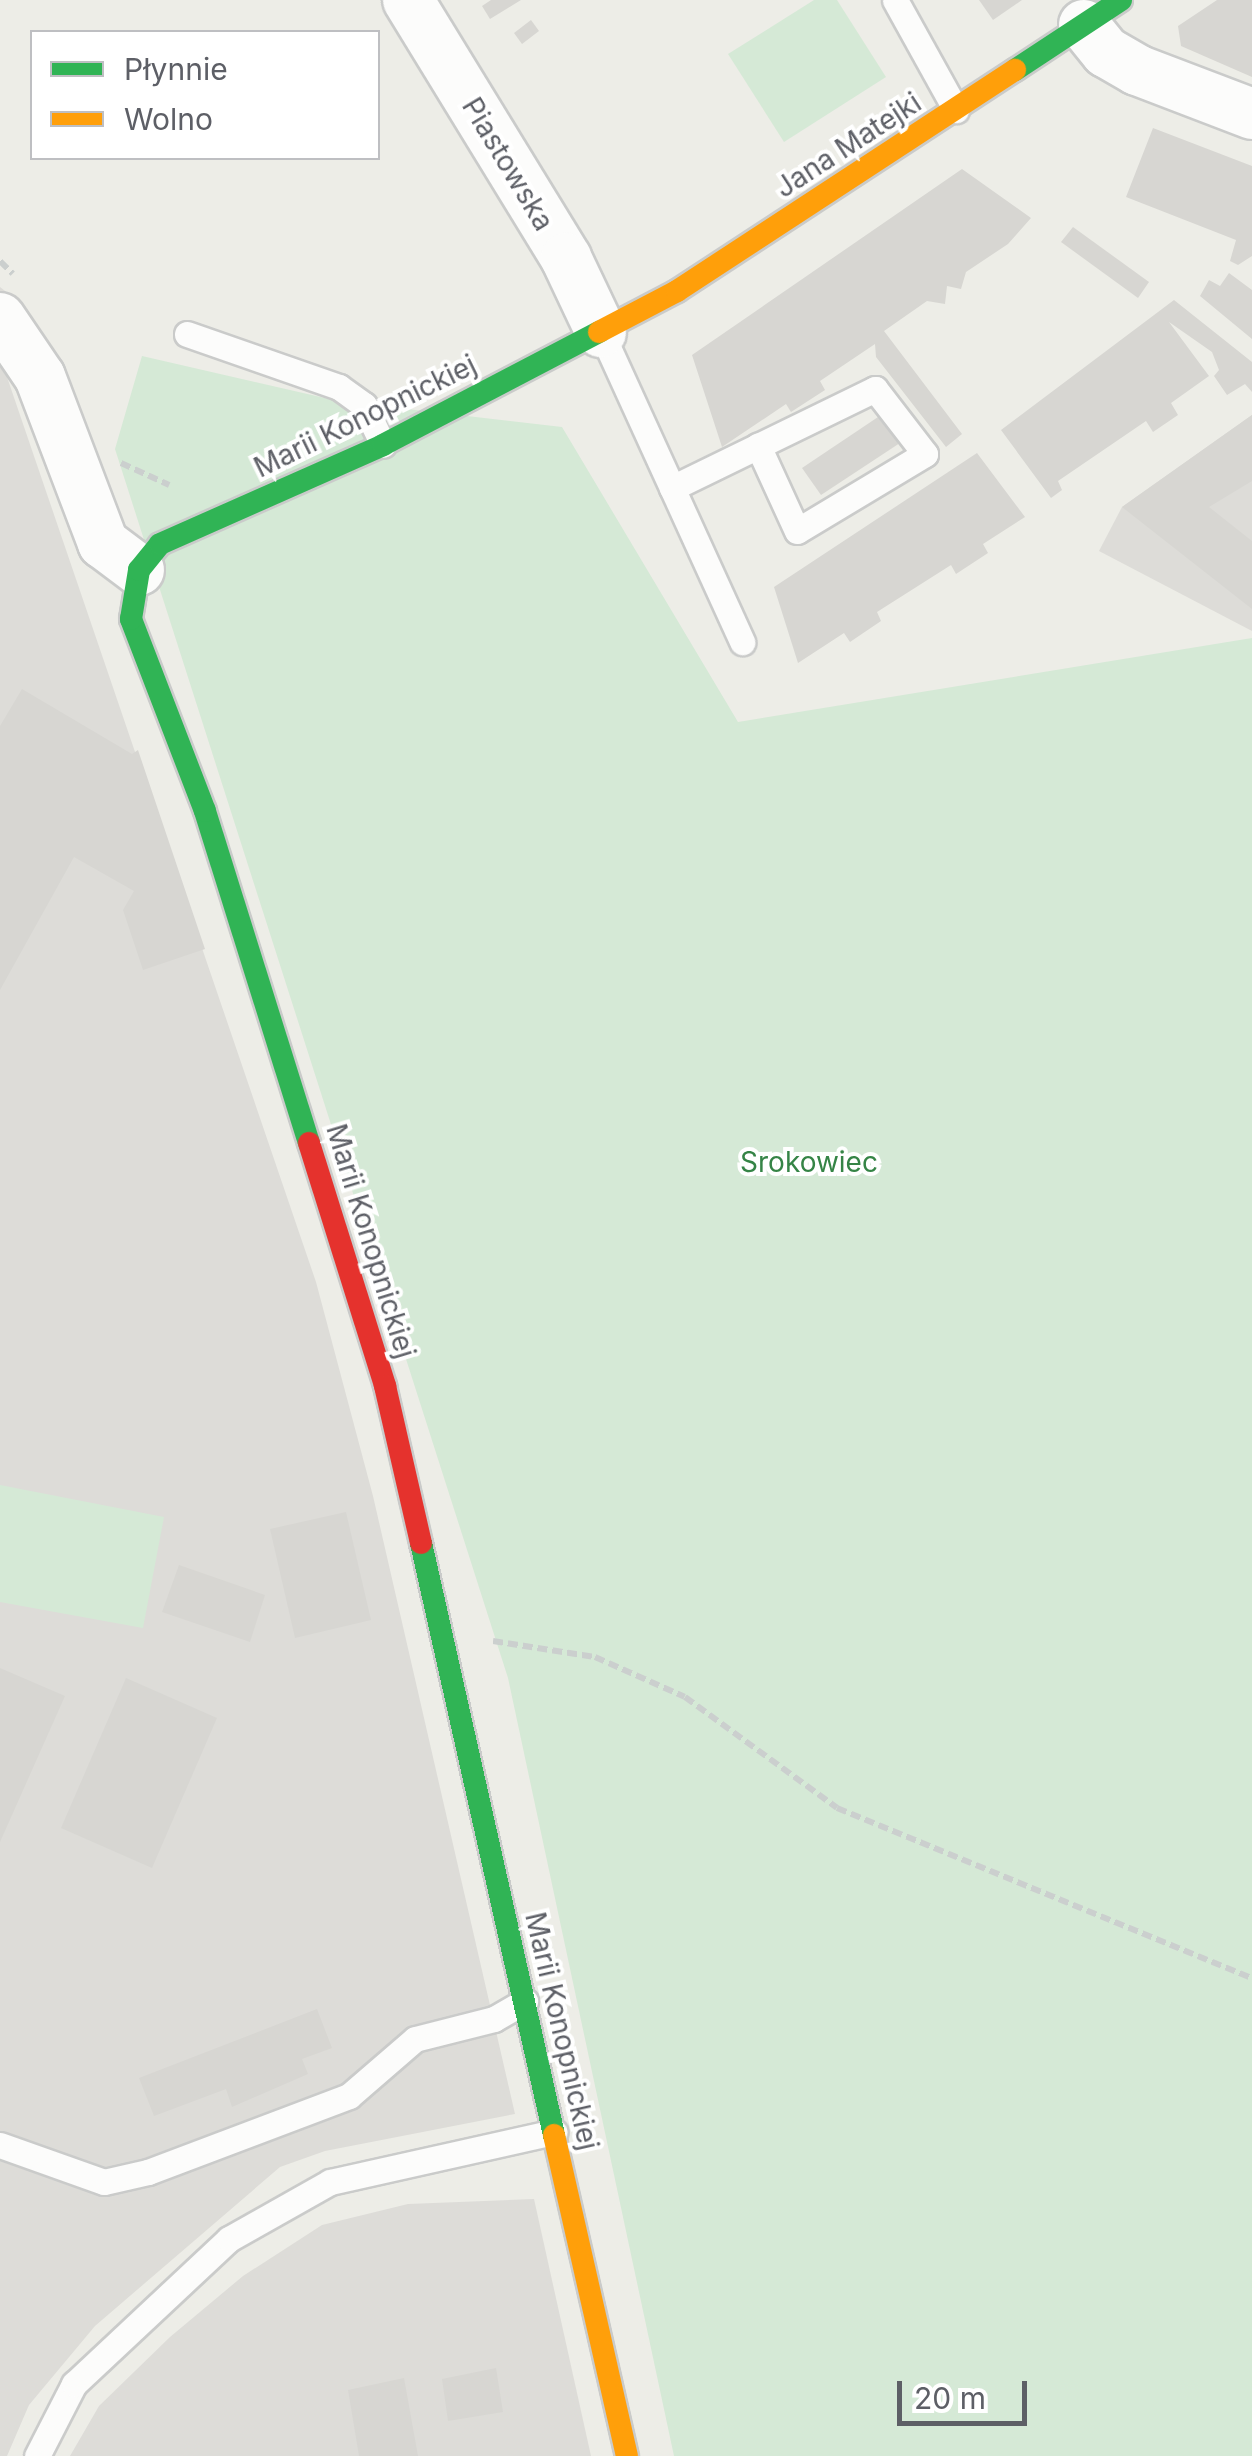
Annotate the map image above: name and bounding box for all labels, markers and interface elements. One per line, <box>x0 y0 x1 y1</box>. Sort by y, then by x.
legend <box>30 30 380 160</box>
text: Płynnie <box>124 51 228 87</box>
street label: Jana Matejki <box>769 85 927 205</box>
street label: Piastowska <box>455 91 561 237</box>
text: Wolno <box>124 101 213 137</box>
street label: Marii Konopnickiej <box>248 348 482 484</box>
street label: Marii Konopnickiej <box>319 1120 423 1362</box>
park label: Srokowiec <box>740 1145 878 1179</box>
street label: Marii Konopnickiej <box>518 1909 606 2153</box>
scale bar <box>902 2361 1032 2423</box>
text: 20 m <box>914 2380 986 2416</box>

